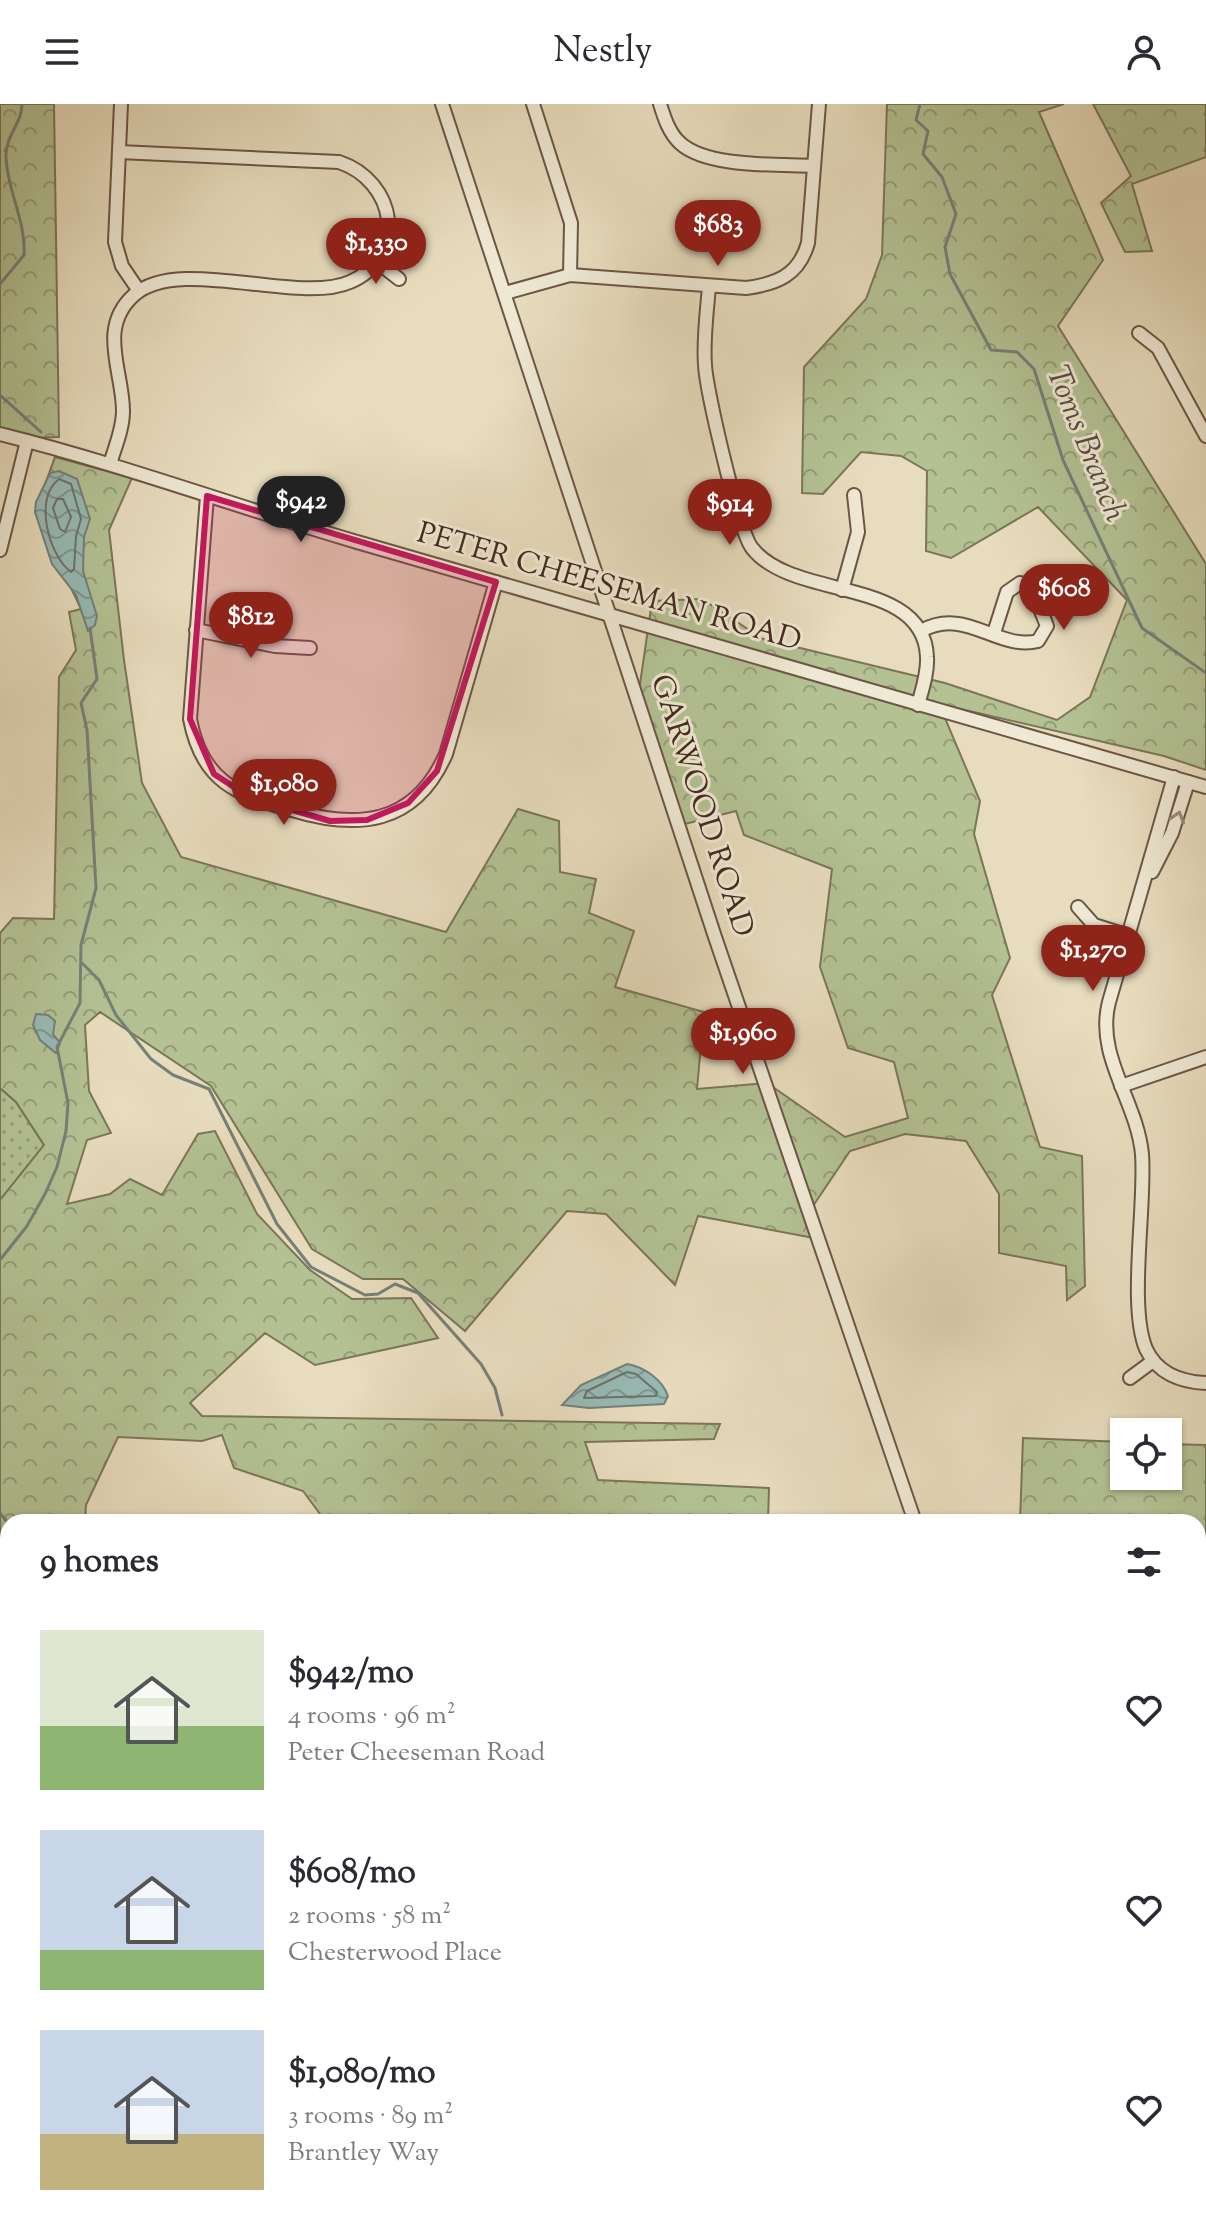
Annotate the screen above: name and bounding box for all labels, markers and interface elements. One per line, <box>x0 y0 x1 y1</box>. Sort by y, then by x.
text: Nestly <box>553 26 653 78</box>
icon: menu <box>40 30 84 74</box>
icon: person <box>1122 30 1166 74</box>
pin: $683 <box>671 200 765 268</box>
text: $683 <box>693 207 743 244</box>
pin: $1,330 <box>311 218 441 286</box>
text: $1,330 <box>344 225 408 262</box>
water label: Toms Branch <box>1033 359 1137 529</box>
pin: $942 <box>254 476 348 544</box>
pin: $914 <box>683 479 777 547</box>
text: $942 <box>275 483 327 520</box>
text: $914 <box>706 486 754 523</box>
street label: PETER CHEESEMAN ROAD <box>412 513 806 663</box>
pin: $608 <box>1017 564 1111 632</box>
text: $608 <box>1037 571 1091 608</box>
pin: $812 <box>204 592 298 660</box>
text: $812 <box>227 599 275 636</box>
street label: GARWOOD ROAD <box>638 669 764 943</box>
pin: $1,080 <box>219 759 349 827</box>
text: $1,080 <box>250 766 318 803</box>
one-way arrow <box>1169 810 1185 824</box>
pin: $1,270 <box>1028 925 1158 993</box>
text: $1,270 <box>1059 932 1127 969</box>
pin: $1,960 <box>678 1008 808 1076</box>
text: $1,960 <box>709 1015 777 1052</box>
map controls <box>1110 1418 1182 1490</box>
button: locate <box>1110 1418 1182 1490</box>
text: 9 homes <box>40 1538 159 1587</box>
icon: filters <box>1122 1540 1166 1584</box>
text: $942/mo <box>288 1649 414 1698</box>
icon: home <box>104 1662 200 1758</box>
icon: heart <box>1122 1688 1166 1732</box>
text: 4 rooms · 96 m² <box>288 1698 456 1735</box>
text: Peter Cheeseman Road <box>288 1735 545 1772</box>
text: $608/mo <box>288 1849 416 1898</box>
icon: home <box>104 1862 200 1958</box>
icon: heart <box>1122 1888 1166 1932</box>
text: 2 rooms · 58 m² <box>288 1898 451 1935</box>
text: Chesterwood Place <box>288 1935 502 1972</box>
text: $1,080/mo <box>288 2049 436 2098</box>
icon: home <box>104 2062 200 2158</box>
icon: heart <box>1122 2088 1166 2132</box>
text: 3 rooms · 89 m² <box>288 2098 453 2135</box>
text: Brantley Way <box>288 2135 439 2172</box>

